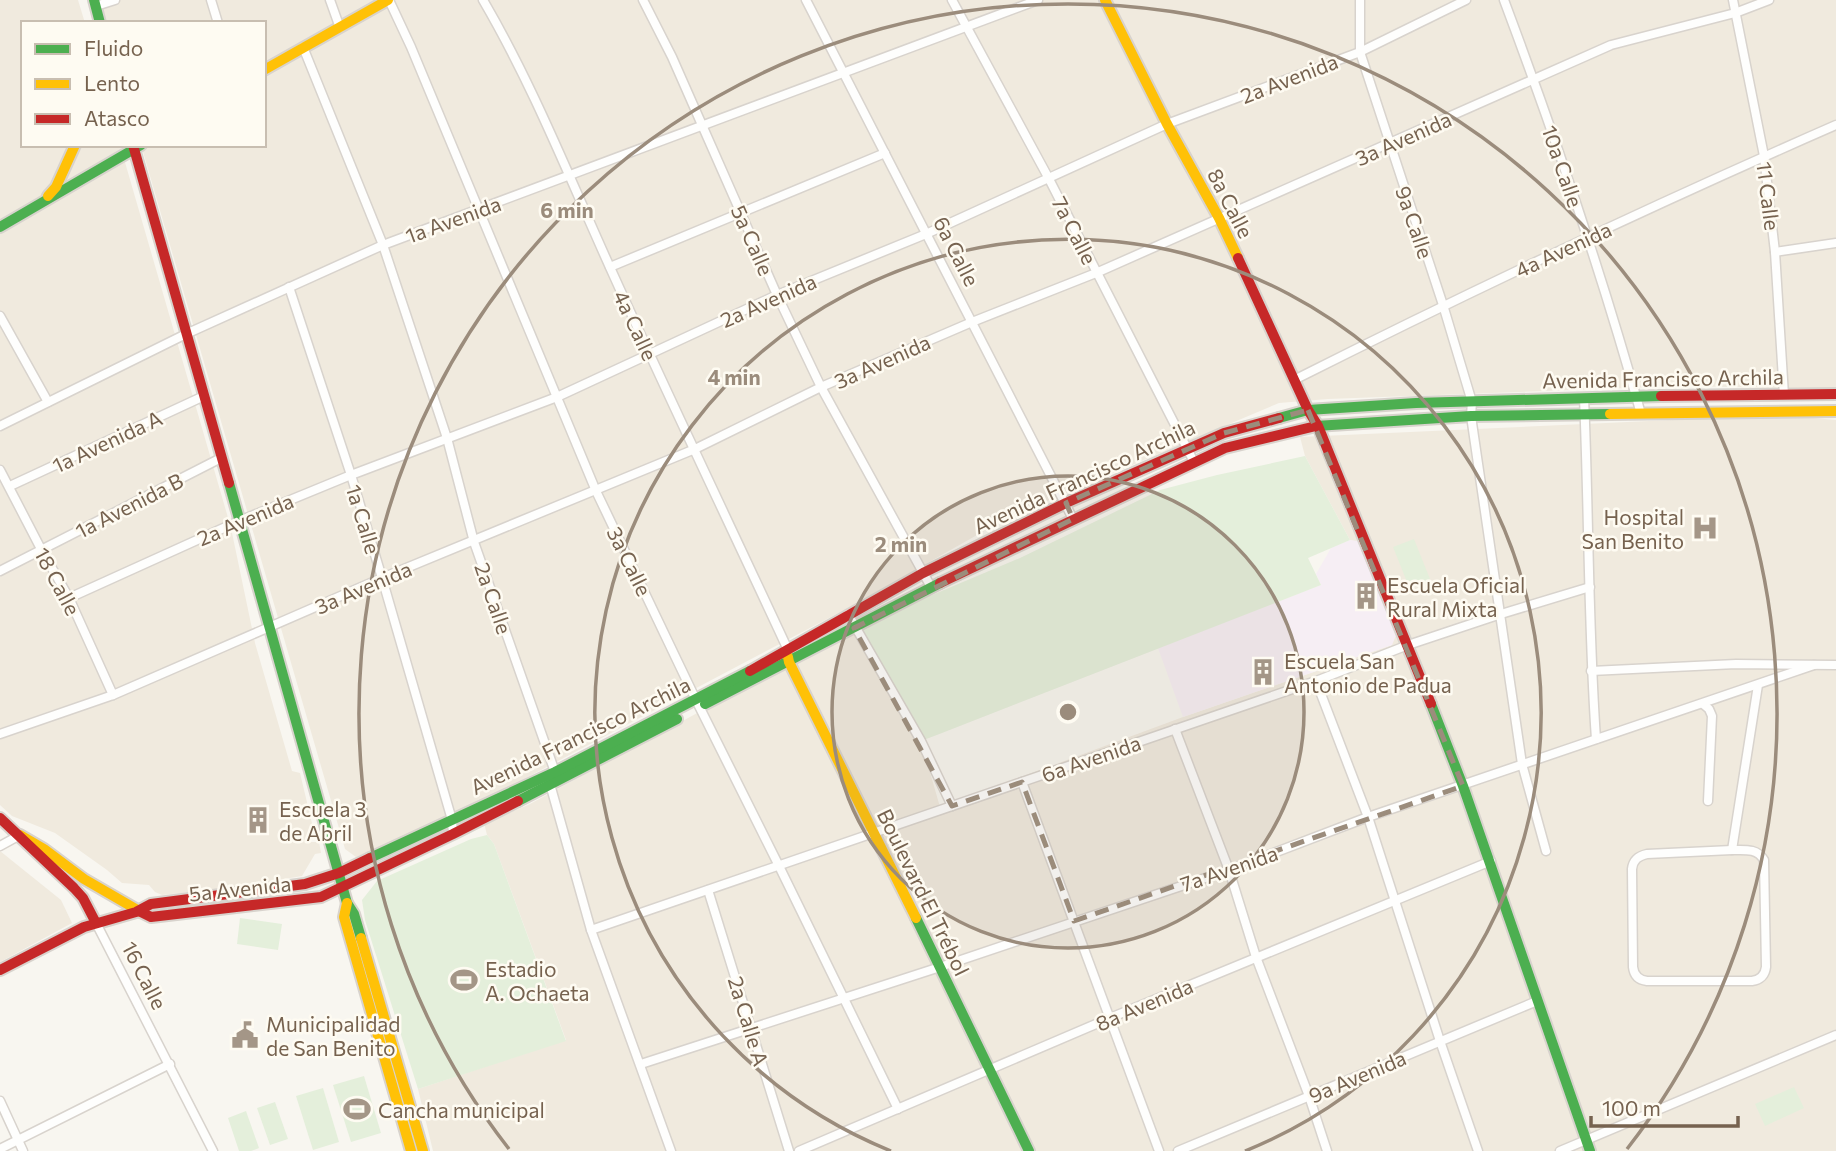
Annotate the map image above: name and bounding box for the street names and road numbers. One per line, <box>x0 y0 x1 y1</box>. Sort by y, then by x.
street label: 2a Avenida <box>1237 48 1341 108</box>
street label: 3a Avenida <box>1351 106 1455 170</box>
street label: 10a Calle <box>1537 122 1589 210</box>
street label: 11 Calle <box>1752 160 1786 232</box>
street label: 8a Calle <box>1203 164 1259 242</box>
street label: 9a Calle <box>1391 183 1439 261</box>
street label: 1a Avenida <box>402 190 504 248</box>
street label: 7a Calle <box>1047 192 1103 268</box>
street label: 5a Calle <box>726 201 780 279</box>
street label: 6a Calle <box>929 212 985 290</box>
street label: 4a Avenida <box>1511 216 1615 282</box>
street label: 2a Avenida <box>716 268 820 332</box>
street label: 4a Calle <box>609 286 663 364</box>
street label: 3a Avenida <box>830 329 934 393</box>
street label: Avenida Francisco Archila <box>1542 363 1784 393</box>
street label: 1a Avenida A <box>48 405 166 477</box>
street label: Avenida Francisco Archila <box>969 414 1199 538</box>
street label: 1a Avenida B <box>71 467 187 543</box>
street label: 1a Calle <box>342 481 386 557</box>
street label: 2a Avenida <box>193 487 297 551</box>
street label: 3a Calle <box>603 522 657 600</box>
street label: 18 Calle <box>30 543 86 619</box>
street label: 3a Avenida <box>311 555 415 619</box>
street label: 2a Calle <box>470 559 518 637</box>
street label: Avenida Francisco Archila <box>466 671 694 799</box>
street label: 6a Avenida <box>1038 729 1144 787</box>
street label: Boulevard El Trébol <box>873 804 975 980</box>
street label: 7a Avenida <box>1177 840 1281 896</box>
street label: 5a Avenida <box>188 870 292 906</box>
street label: 16 Calle <box>117 937 173 1013</box>
street label: 8a Avenida <box>1091 972 1197 1036</box>
street label: 2a Calle A <box>724 973 774 1069</box>
street label: 9a Avenida <box>1304 1044 1410 1108</box>

